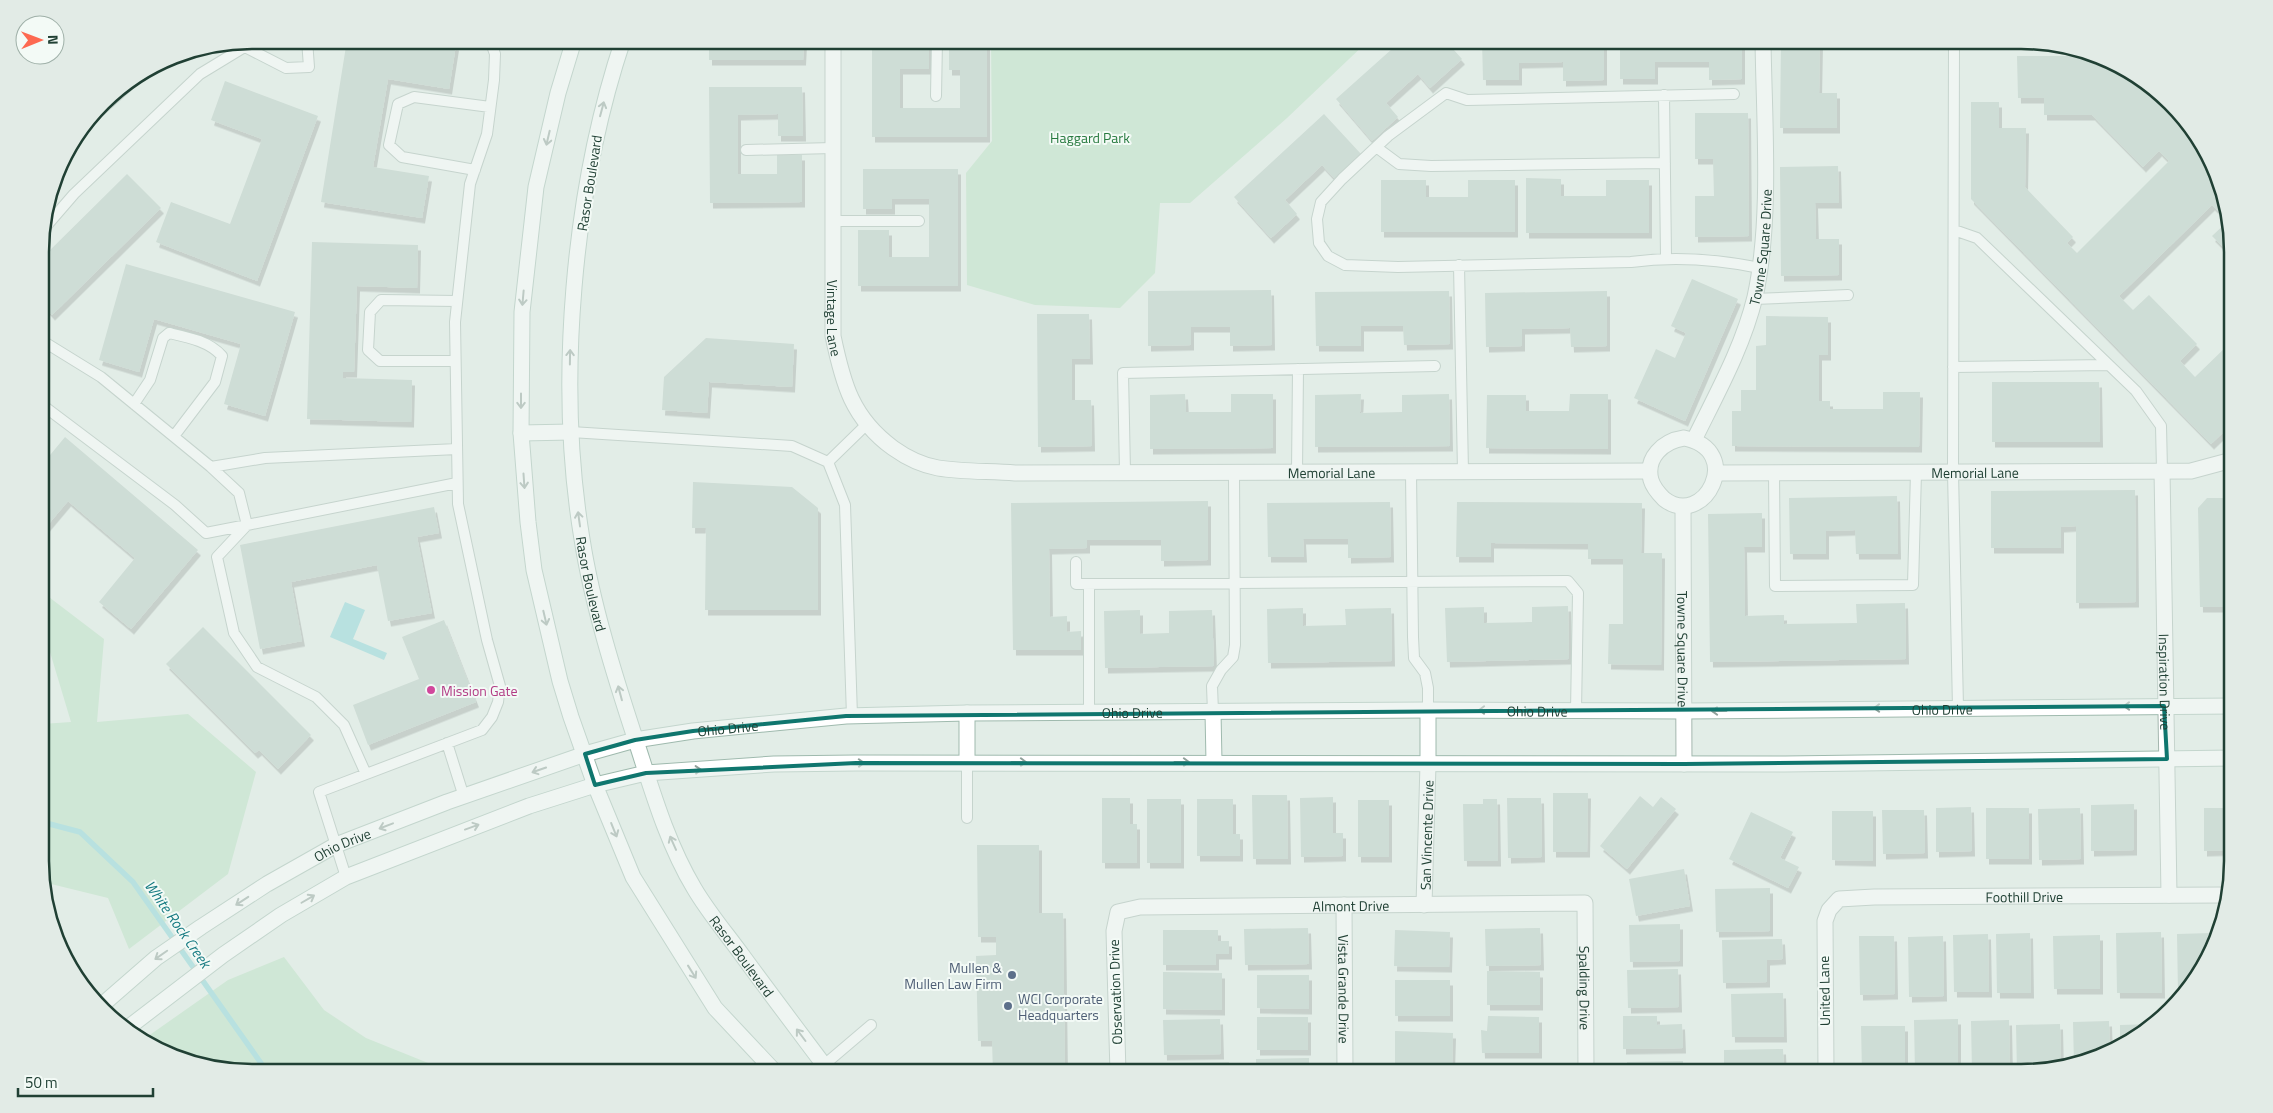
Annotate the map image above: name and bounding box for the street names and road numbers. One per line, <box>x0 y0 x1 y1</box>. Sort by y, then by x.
street label: Rasor Boulevard <box>571 134 607 232</box>
street label: Towne Square Drive <box>1743 189 1776 308</box>
street label: Vintage Lane <box>822 280 848 358</box>
street label: Memorial Lane <box>1288 461 1375 483</box>
street label: Memorial Lane <box>1931 461 2019 483</box>
street label: Rasor Boulevard <box>571 535 612 634</box>
street label: Towne Square Drive <box>1673 591 1694 707</box>
street label: Inspiration Drive <box>2154 634 2177 730</box>
street label: Ohio Drive <box>1912 698 1973 719</box>
street label: Ohio Drive <box>1507 700 1568 721</box>
street label: Ohio Drive <box>1102 701 1163 723</box>
street label: Ohio Drive <box>696 714 759 741</box>
street label: San Vincente Drive <box>1414 780 1438 890</box>
street label: Ohio Drive <box>309 822 374 866</box>
street label: Foothill Drive <box>1985 885 2063 907</box>
street label: Almont Drive <box>1312 894 1389 916</box>
street label: Rasor Boulevard <box>705 911 780 1001</box>
street label: Vista Grande Drive <box>1334 934 1355 1044</box>
street label: Observation Drive <box>1103 939 1127 1045</box>
street label: Spalding Drive <box>1575 946 1596 1030</box>
street label: United Lane <box>1813 956 1835 1026</box>

